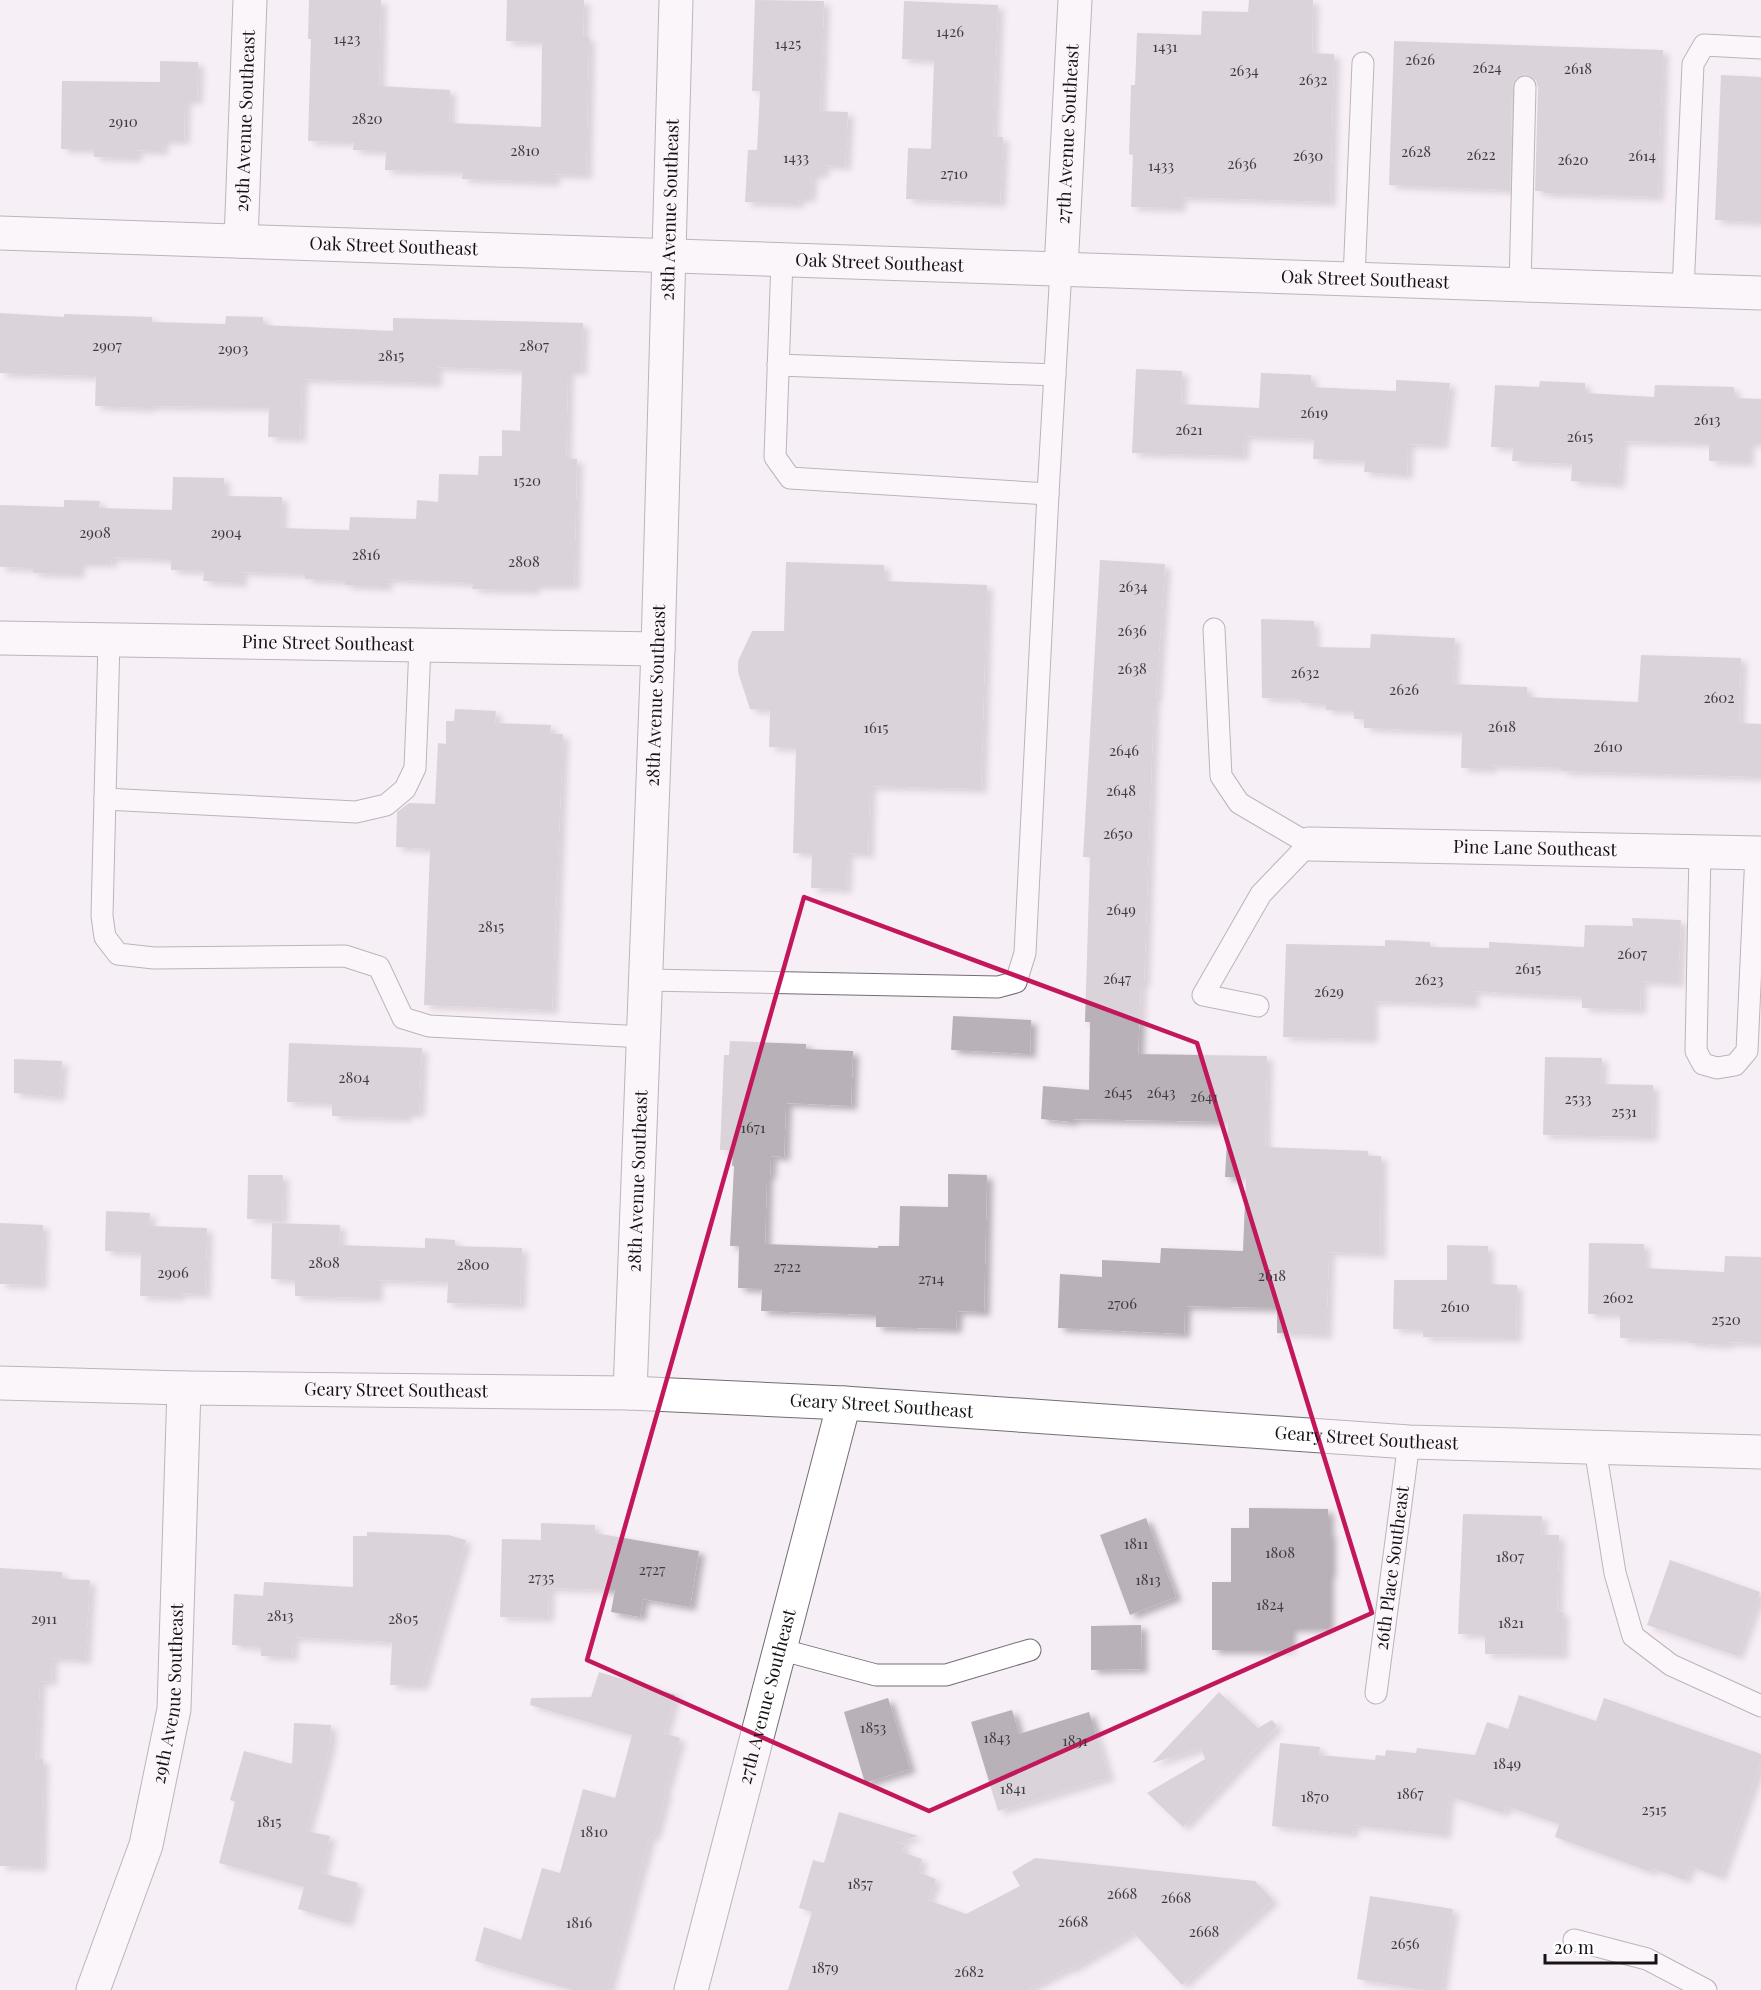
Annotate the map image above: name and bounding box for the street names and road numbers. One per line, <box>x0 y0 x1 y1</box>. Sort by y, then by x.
street label: 29th Avenue Southeast <box>229 29 260 212</box>
street label: 27th Avenue Southeast <box>1050 43 1084 225</box>
street label: 28th Avenue Southeast <box>655 118 684 301</box>
street label: Oak Street Southeast <box>309 231 479 260</box>
street label: Oak Street Southeast <box>795 247 965 277</box>
street label: Oak Street Southeast <box>1281 264 1451 293</box>
street label: 28th Avenue Southeast <box>640 603 670 787</box>
street label: Pine Street Southeast <box>242 629 415 656</box>
street label: Pine Lane Southeast <box>1453 834 1618 861</box>
street label: 28th Avenue Southeast <box>622 1089 652 1273</box>
street label: Geary Street Southeast <box>304 1376 489 1402</box>
street label: Geary Street Southeast <box>789 1387 975 1423</box>
street label: Geary Street Southeast <box>1274 1420 1459 1454</box>
street label: 26th Place Southeast <box>1369 1484 1414 1652</box>
street label: 29th Avenue Southeast <box>146 1602 188 1786</box>
street label: 27th Avenue Southeast <box>732 1606 801 1787</box>

